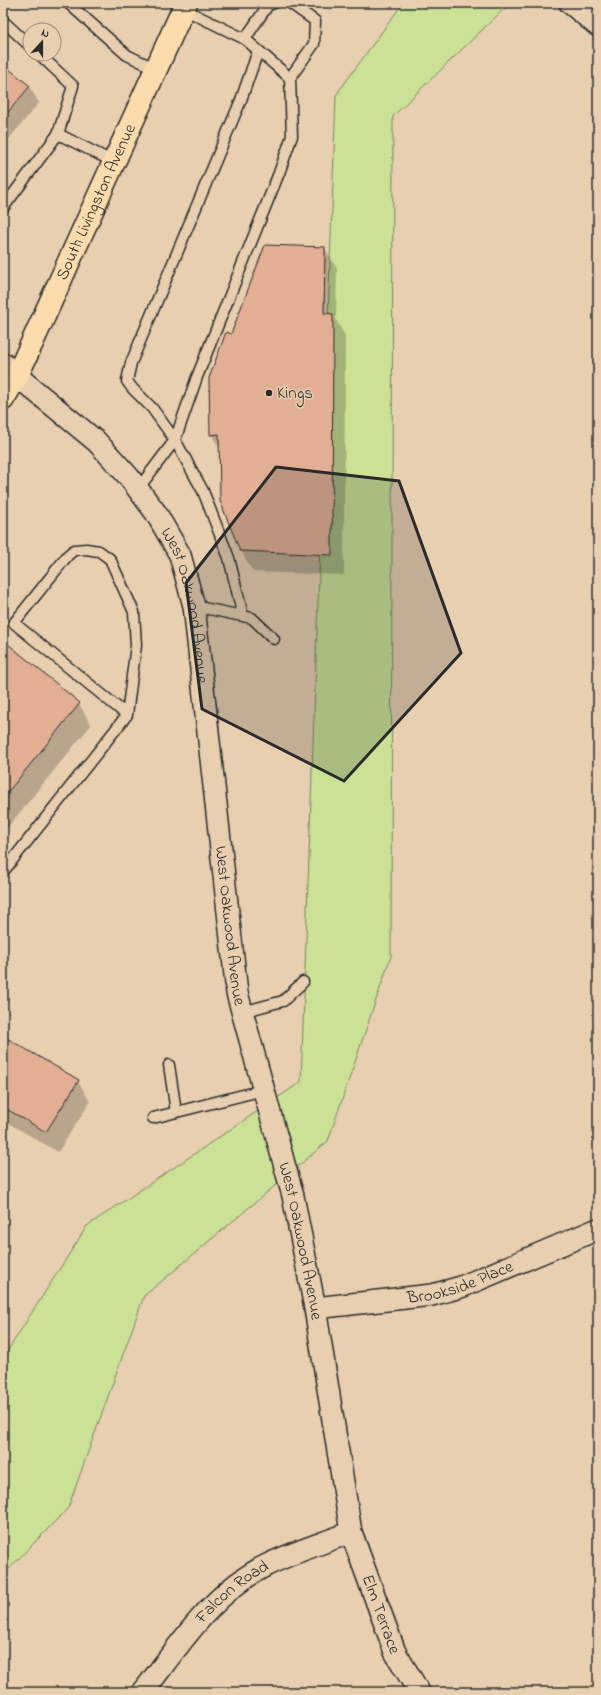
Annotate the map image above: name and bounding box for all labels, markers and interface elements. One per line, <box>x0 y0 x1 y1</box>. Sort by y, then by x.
north arrow <box>22 22 62 62</box>
text: N <box>39 25 52 42</box>
street label: South Livingston Avenue <box>50 119 142 284</box>
place label: Kings <box>277 381 313 408</box>
marker: Kings <box>264 388 274 398</box>
street label: West Oakwood Avenue <box>154 523 215 685</box>
street label: West Oakwood Avenue <box>208 844 252 1009</box>
street label: West Oakwood Avenue <box>272 1159 329 1322</box>
street label: Brookside Place <box>405 1254 517 1310</box>
street label: Falcon Road <box>189 1554 273 1630</box>
street label: Elm Terrace <box>355 1571 407 1658</box>

